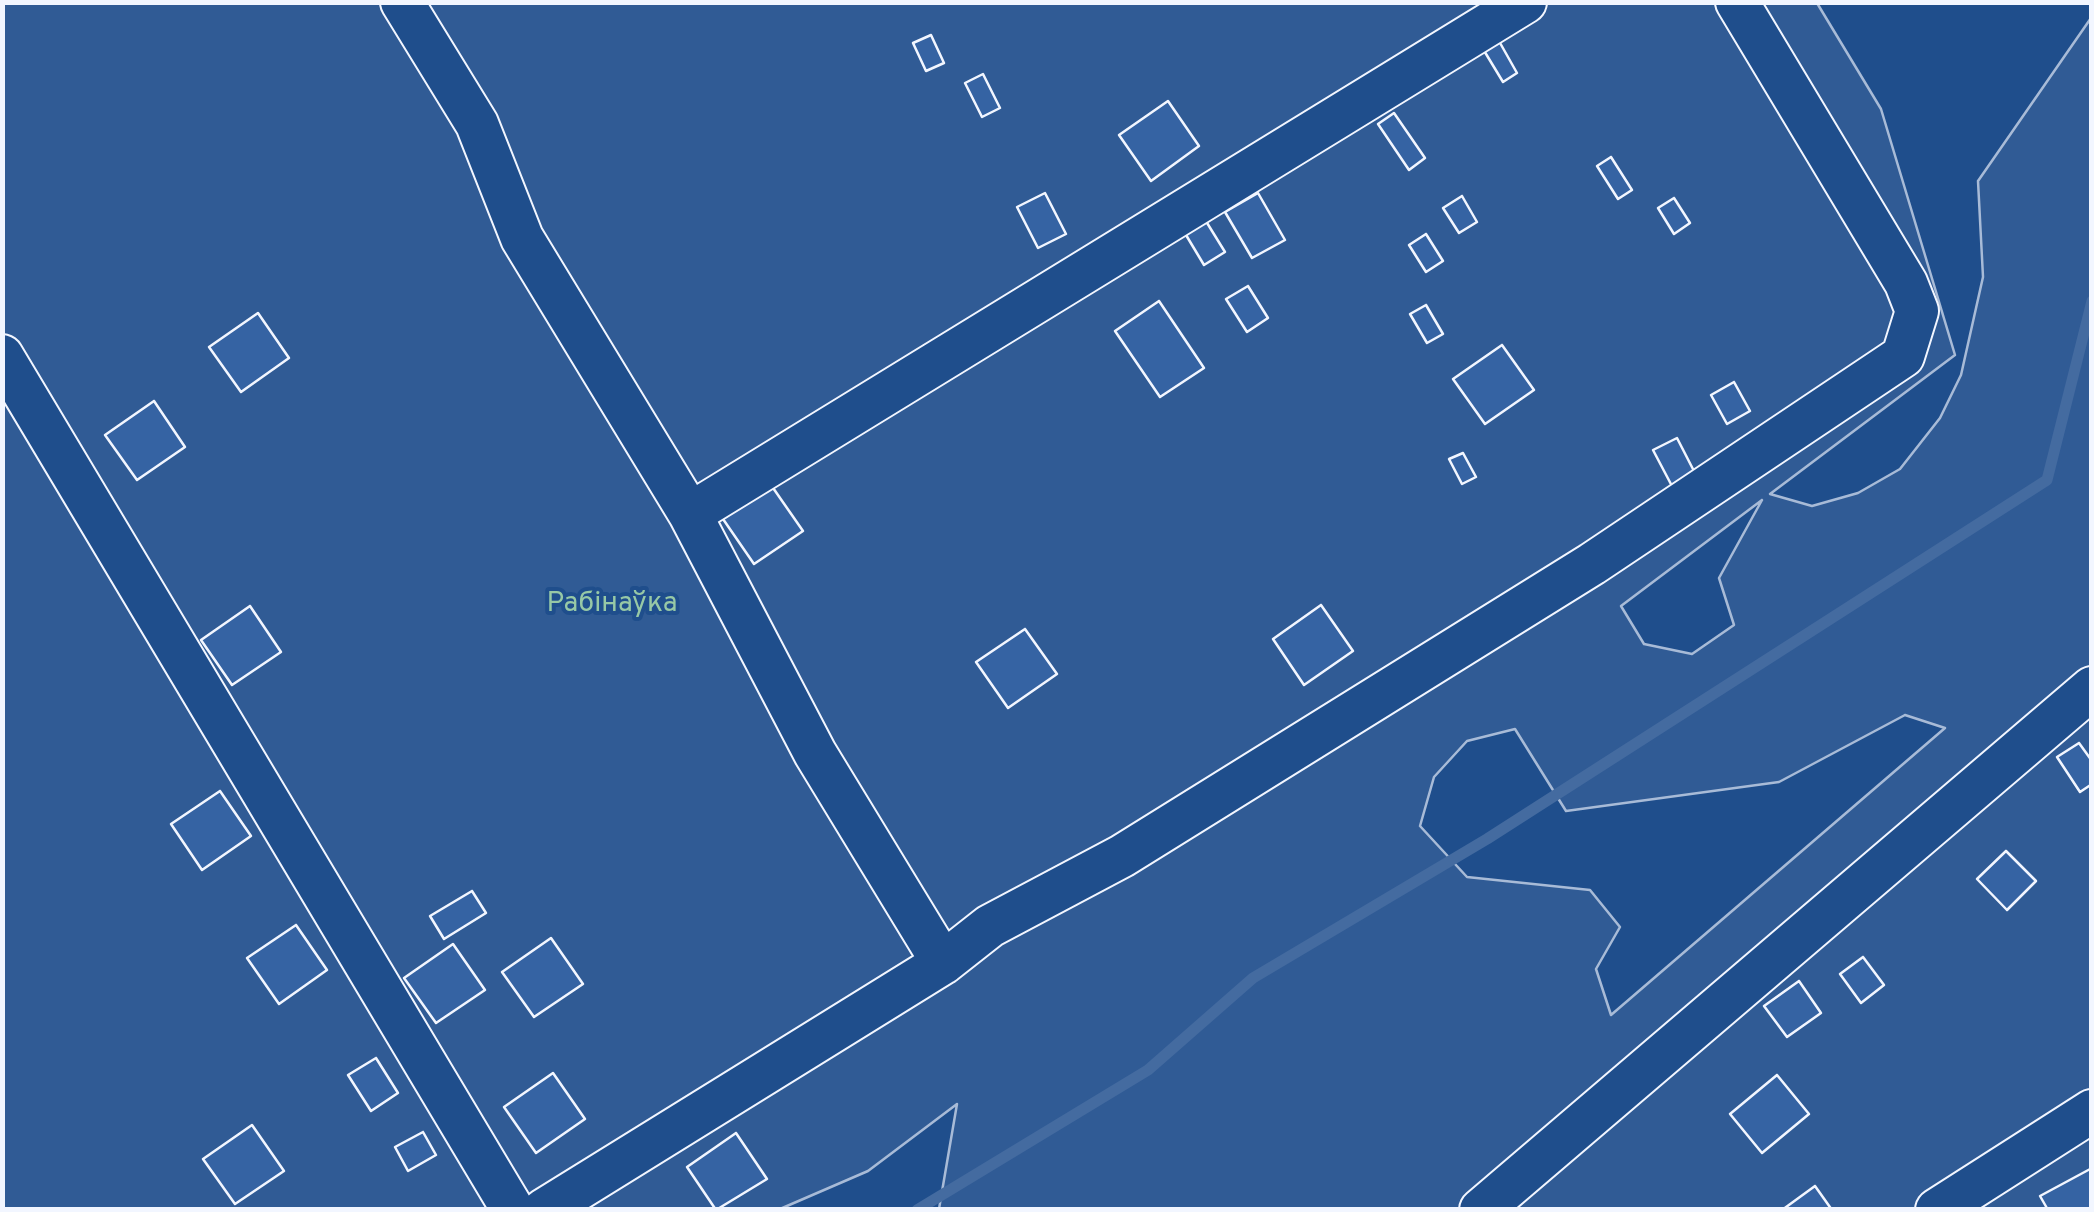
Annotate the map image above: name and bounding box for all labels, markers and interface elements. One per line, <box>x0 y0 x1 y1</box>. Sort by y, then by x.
park label: Рабінаўка <box>546 588 678 622</box>

